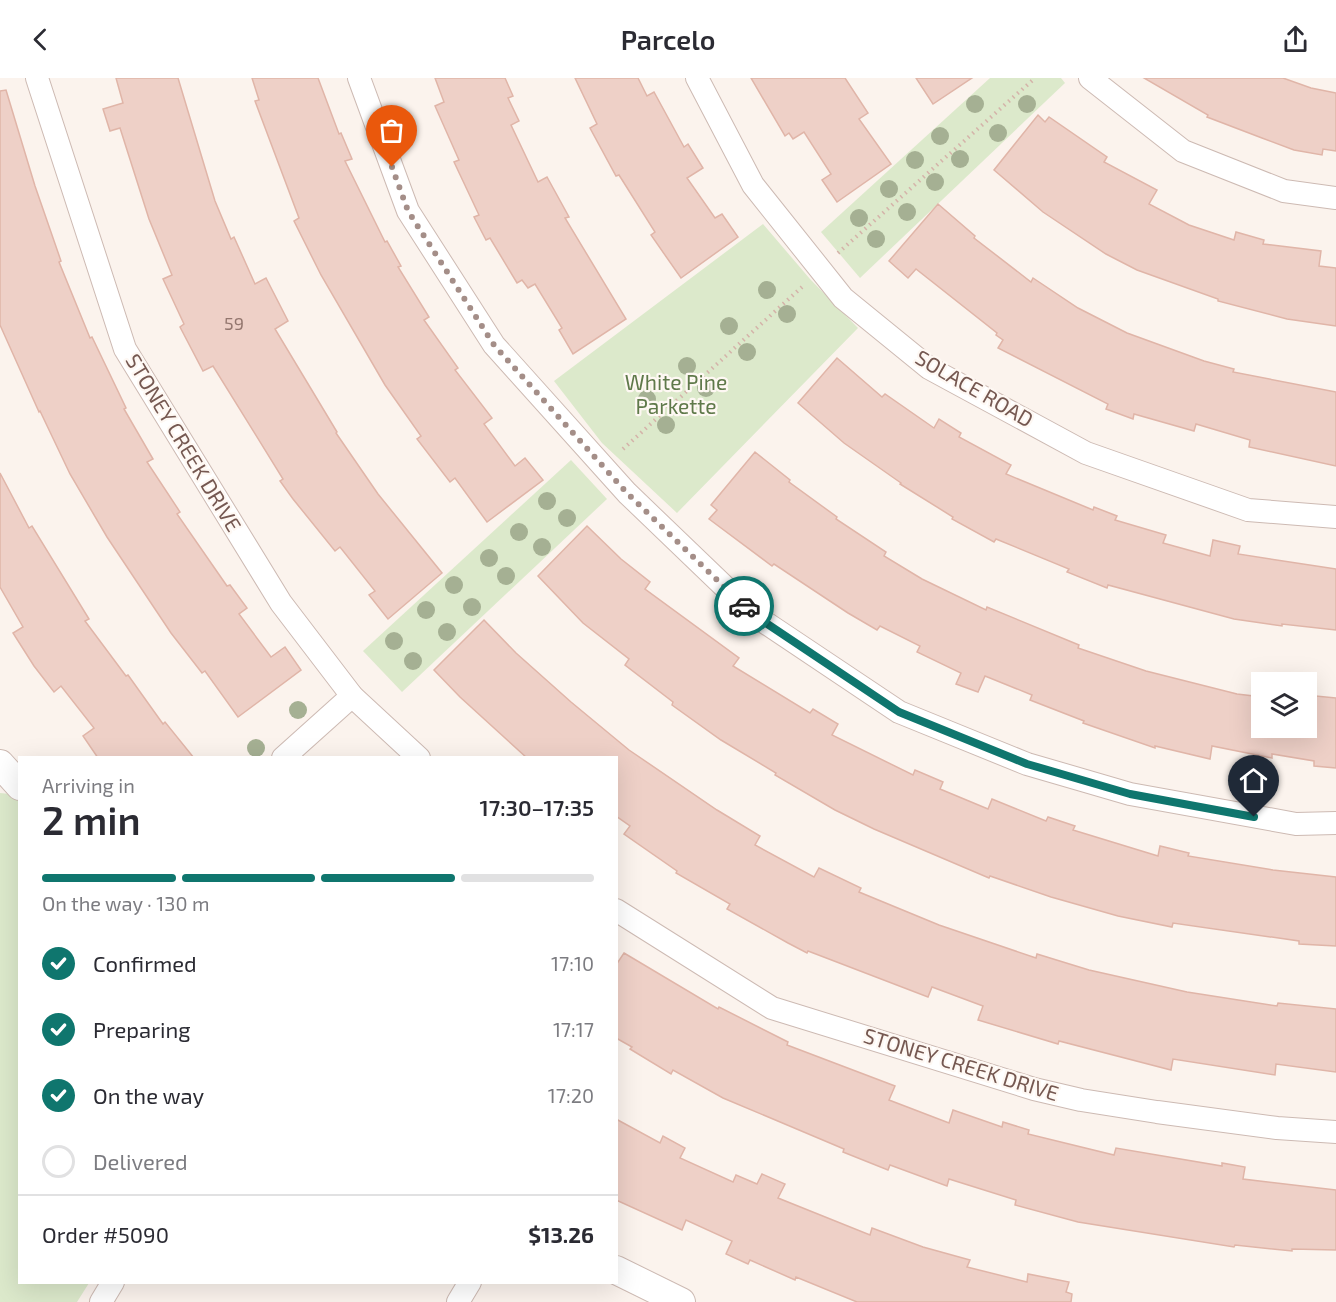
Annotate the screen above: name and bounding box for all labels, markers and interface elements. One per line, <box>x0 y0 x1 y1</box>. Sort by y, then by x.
icon: back <box>24 23 57 56</box>
text: Parcelo <box>621 23 715 55</box>
icon: share <box>1279 23 1312 56</box>
pin <box>366 105 417 167</box>
icon: bag <box>375 114 408 147</box>
house number: 59 <box>224 312 244 334</box>
street label: SOLACE ROAD <box>911 344 1038 432</box>
street label: STONEY CREEK DRIVE <box>121 349 247 536</box>
park label: White Pine Parkette <box>625 369 727 418</box>
courier <box>714 576 774 636</box>
icon: car <box>728 590 761 623</box>
map controls <box>1251 672 1317 738</box>
button: layers <box>1251 672 1317 738</box>
pin <box>1228 755 1279 817</box>
icon: home <box>1237 764 1270 797</box>
text: Arriving in <box>42 773 135 797</box>
text: 17:30–17:35 <box>480 794 594 820</box>
text: 2 min <box>42 796 141 843</box>
text: On the way · 130 m <box>42 891 209 915</box>
icon: check <box>42 947 75 980</box>
text: Confirmed <box>93 950 197 976</box>
text: 17:10 <box>551 951 594 975</box>
icon: check <box>42 1013 75 1046</box>
text: Preparing <box>93 1016 191 1042</box>
text: 17:17 <box>553 1017 594 1041</box>
street label: STONEY CREEK DRIVE <box>861 1022 1062 1105</box>
icon: check <box>42 1079 75 1112</box>
text: On the way <box>93 1082 204 1108</box>
text: 17:20 <box>548 1083 594 1107</box>
text: Delivered <box>93 1148 188 1174</box>
text: Order #5090 <box>42 1221 169 1247</box>
text: $13.26 <box>528 1221 594 1247</box>

